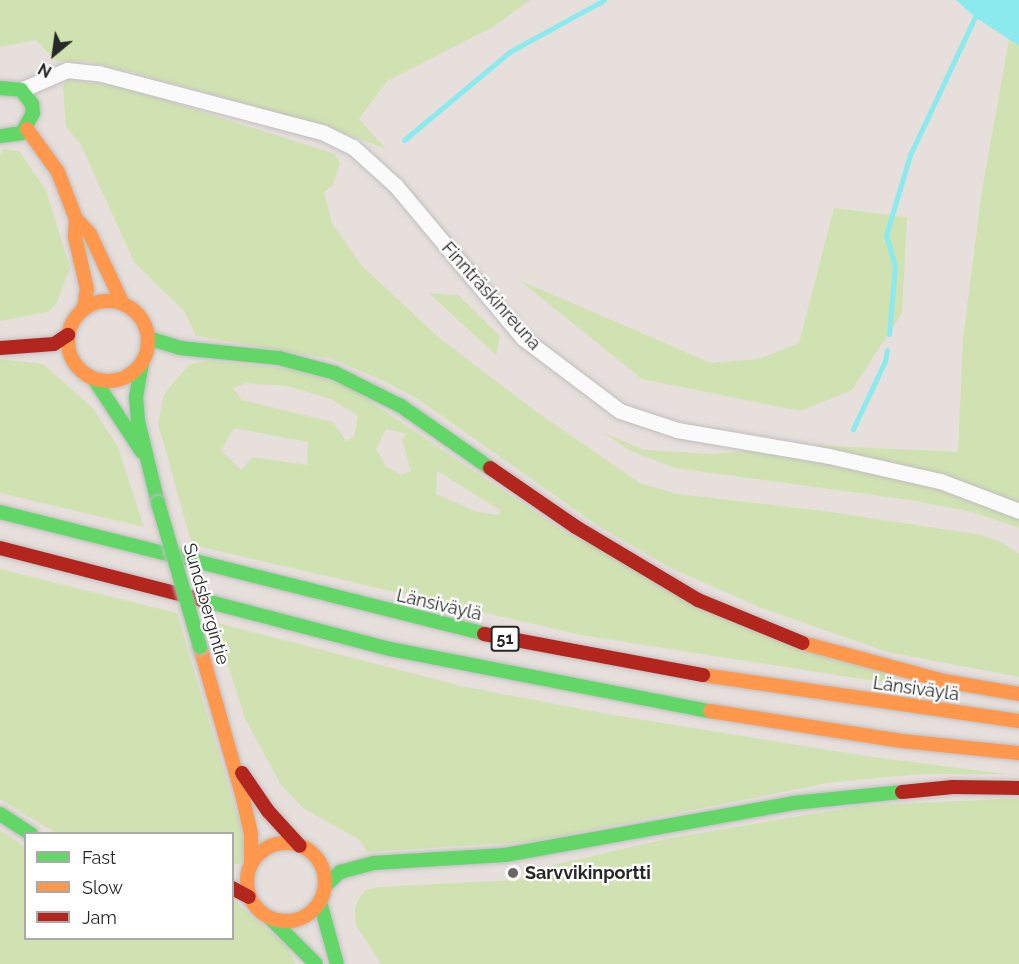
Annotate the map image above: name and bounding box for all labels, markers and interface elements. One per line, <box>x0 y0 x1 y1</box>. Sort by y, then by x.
north arrow <box>24 24 84 84</box>
text: N <box>35 59 55 81</box>
street label: Finnträskinreuna <box>437 238 545 354</box>
street label: Sundsbergintie <box>178 541 234 667</box>
street label: Länsiväylä <box>394 585 484 625</box>
road number: 51 <box>490 626 520 652</box>
street label: Länsiväylä <box>872 672 960 706</box>
legend <box>24 832 234 940</box>
text: Fast <box>82 847 116 868</box>
place label: Sarvvikinportti <box>525 862 651 884</box>
marker: Sarvvikinportti <box>506 866 520 880</box>
text: Slow <box>82 877 123 898</box>
text: Jam <box>82 907 117 928</box>

